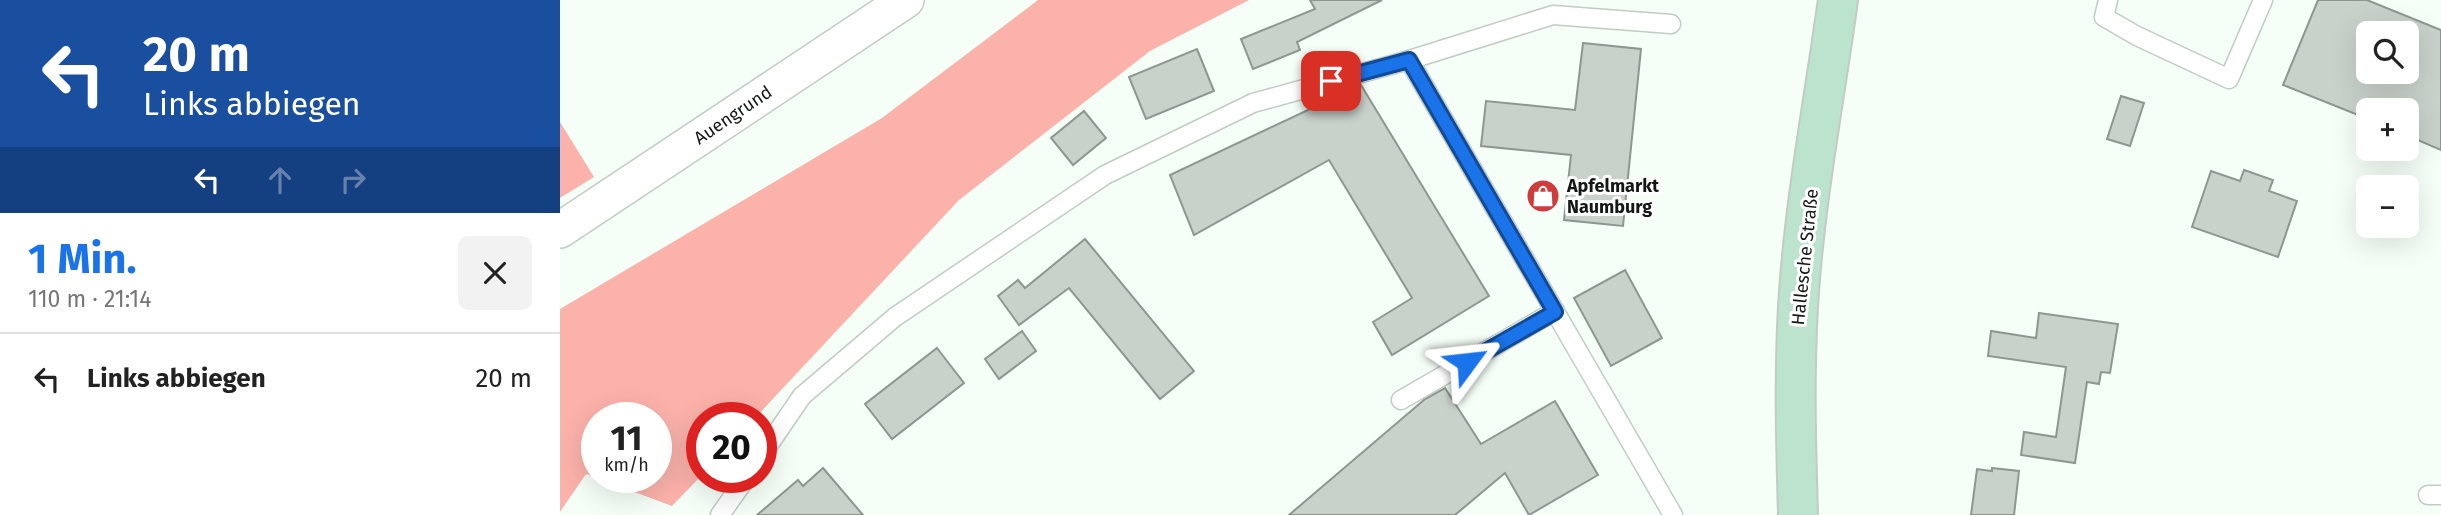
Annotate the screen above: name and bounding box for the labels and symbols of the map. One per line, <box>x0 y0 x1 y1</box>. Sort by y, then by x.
pin <box>1301 51 1361 111</box>
street label: Auengrund <box>690 81 776 149</box>
place label: Apfelmarkt Naumburg <box>1566 175 1660 218</box>
shop icon: Apfelmarkt Naumburg <box>1524 177 1562 215</box>
street label: Hallesche Straße <box>1787 188 1823 326</box>
position arrow <box>1430 325 1504 399</box>
speed limit sign: 20 <box>686 402 777 493</box>

